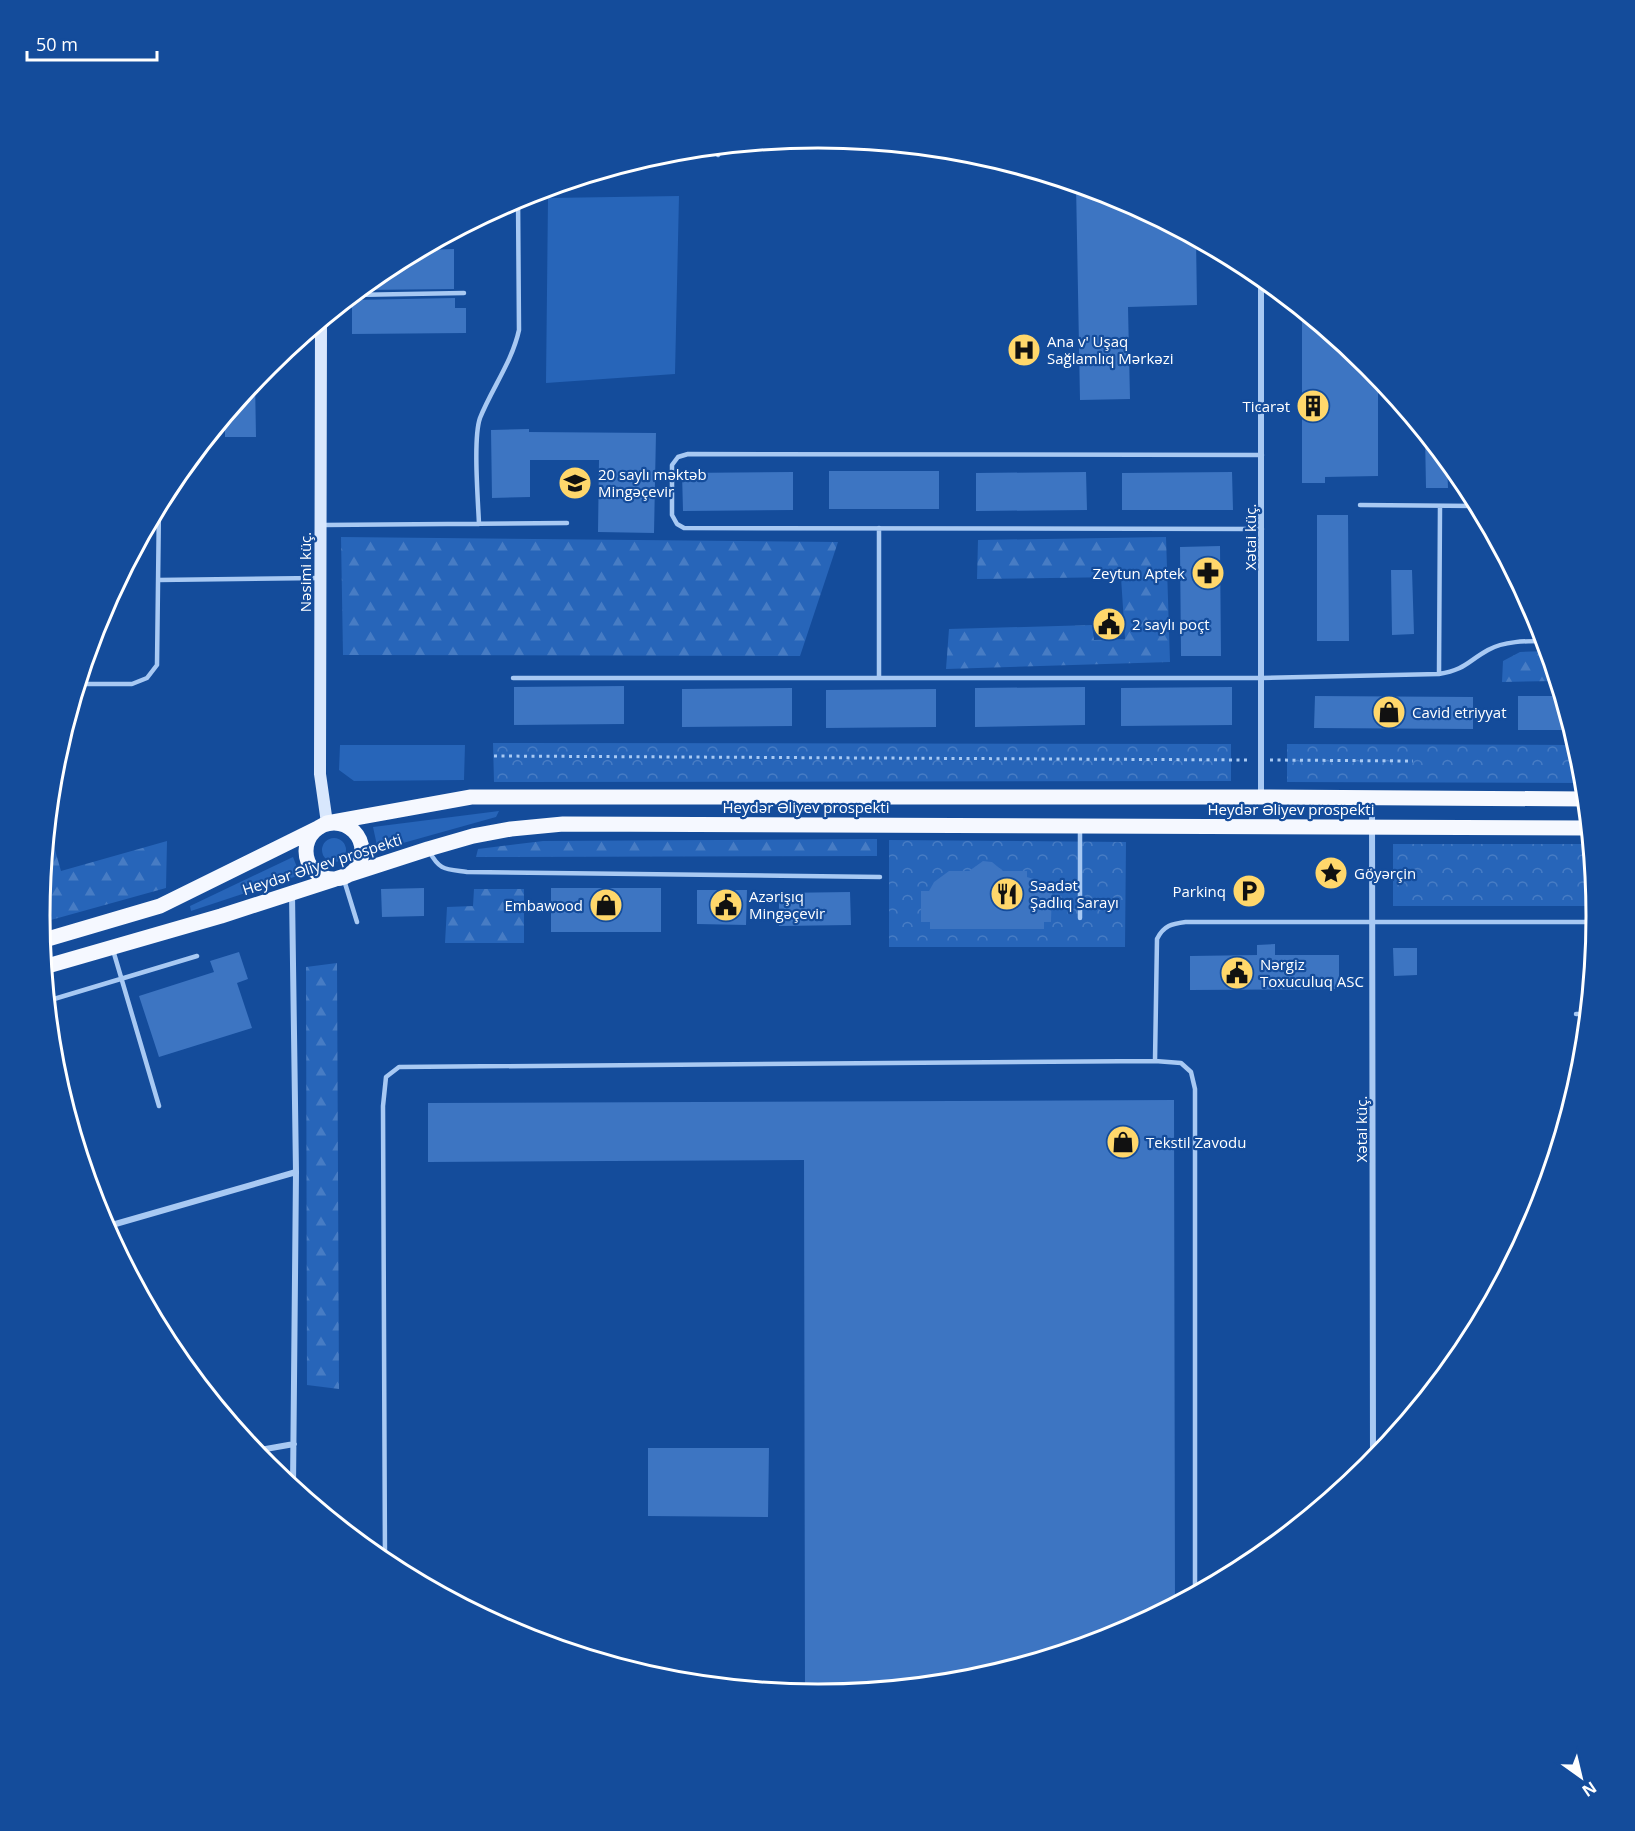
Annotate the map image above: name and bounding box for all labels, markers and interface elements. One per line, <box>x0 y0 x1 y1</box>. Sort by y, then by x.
scale bar <box>27 24 158 62</box>
text: 50 m <box>36 32 78 56</box>
place label: Ana v' Uşaq Sağlamlıq Mərkəzi <box>1047 331 1174 368</box>
hospital icon: Ana v' Uşaq Sağlamlıq Mərkəzi <box>1006 332 1042 368</box>
building icon: Ticarət <box>1295 388 1331 424</box>
place label: Ticarət <box>1243 396 1290 416</box>
place label: 20 saylı məktəb Mingəçevir <box>598 464 707 501</box>
school or university icon: 20 saylı məktəb Mingəçevir <box>557 465 593 501</box>
street label: Xətai küç. <box>1240 504 1260 570</box>
street label: Nəsimi küç. <box>295 532 315 612</box>
pharmacy icon: Zeytun Aptek <box>1190 555 1226 591</box>
place label: Zeytun Aptek <box>1093 563 1185 583</box>
public building icon: 2 saylı poçt <box>1091 606 1127 642</box>
place label: 2 saylı poçt <box>1132 614 1210 634</box>
shop icon: Cavid etriyyat <box>1371 694 1407 730</box>
place label: Cavid etriyyat <box>1412 702 1507 722</box>
street label: Heydər Əliyev prospekti <box>723 797 889 817</box>
street label: Heydər Əliyev prospekti <box>1208 799 1374 819</box>
street label: Heydər Əliyev prospekti <box>240 829 404 899</box>
place icon: Göyərçin <box>1313 855 1349 891</box>
place label: Göyərçin <box>1354 863 1416 883</box>
parking icon: Parkinq <box>1231 873 1267 909</box>
place label: Səadət Şadlıq Sarayı <box>1030 875 1119 912</box>
restaurant icon: Səadət Şadlıq Sarayı <box>989 876 1025 912</box>
place label: Parkinq <box>1172 881 1226 901</box>
place label: Azərişıq Mingəçevir <box>749 886 825 923</box>
shop icon: Embawood <box>588 887 624 923</box>
public building icon: Azərişıq Mingəçevir <box>708 887 744 923</box>
place label: Embawood <box>504 895 583 915</box>
place label: Nərgiz Toxuculuq ASC <box>1260 954 1364 991</box>
public building icon: Nərgiz Toxuculuq ASC <box>1219 955 1255 991</box>
street label: Xətai küç. <box>1351 1096 1371 1162</box>
shop icon: Tekstil Zavodu <box>1105 1124 1141 1160</box>
place label: Tekstil Zavodu <box>1146 1132 1246 1152</box>
north arrow <box>1551 1747 1611 1807</box>
text: N <box>1578 1777 1601 1802</box>

